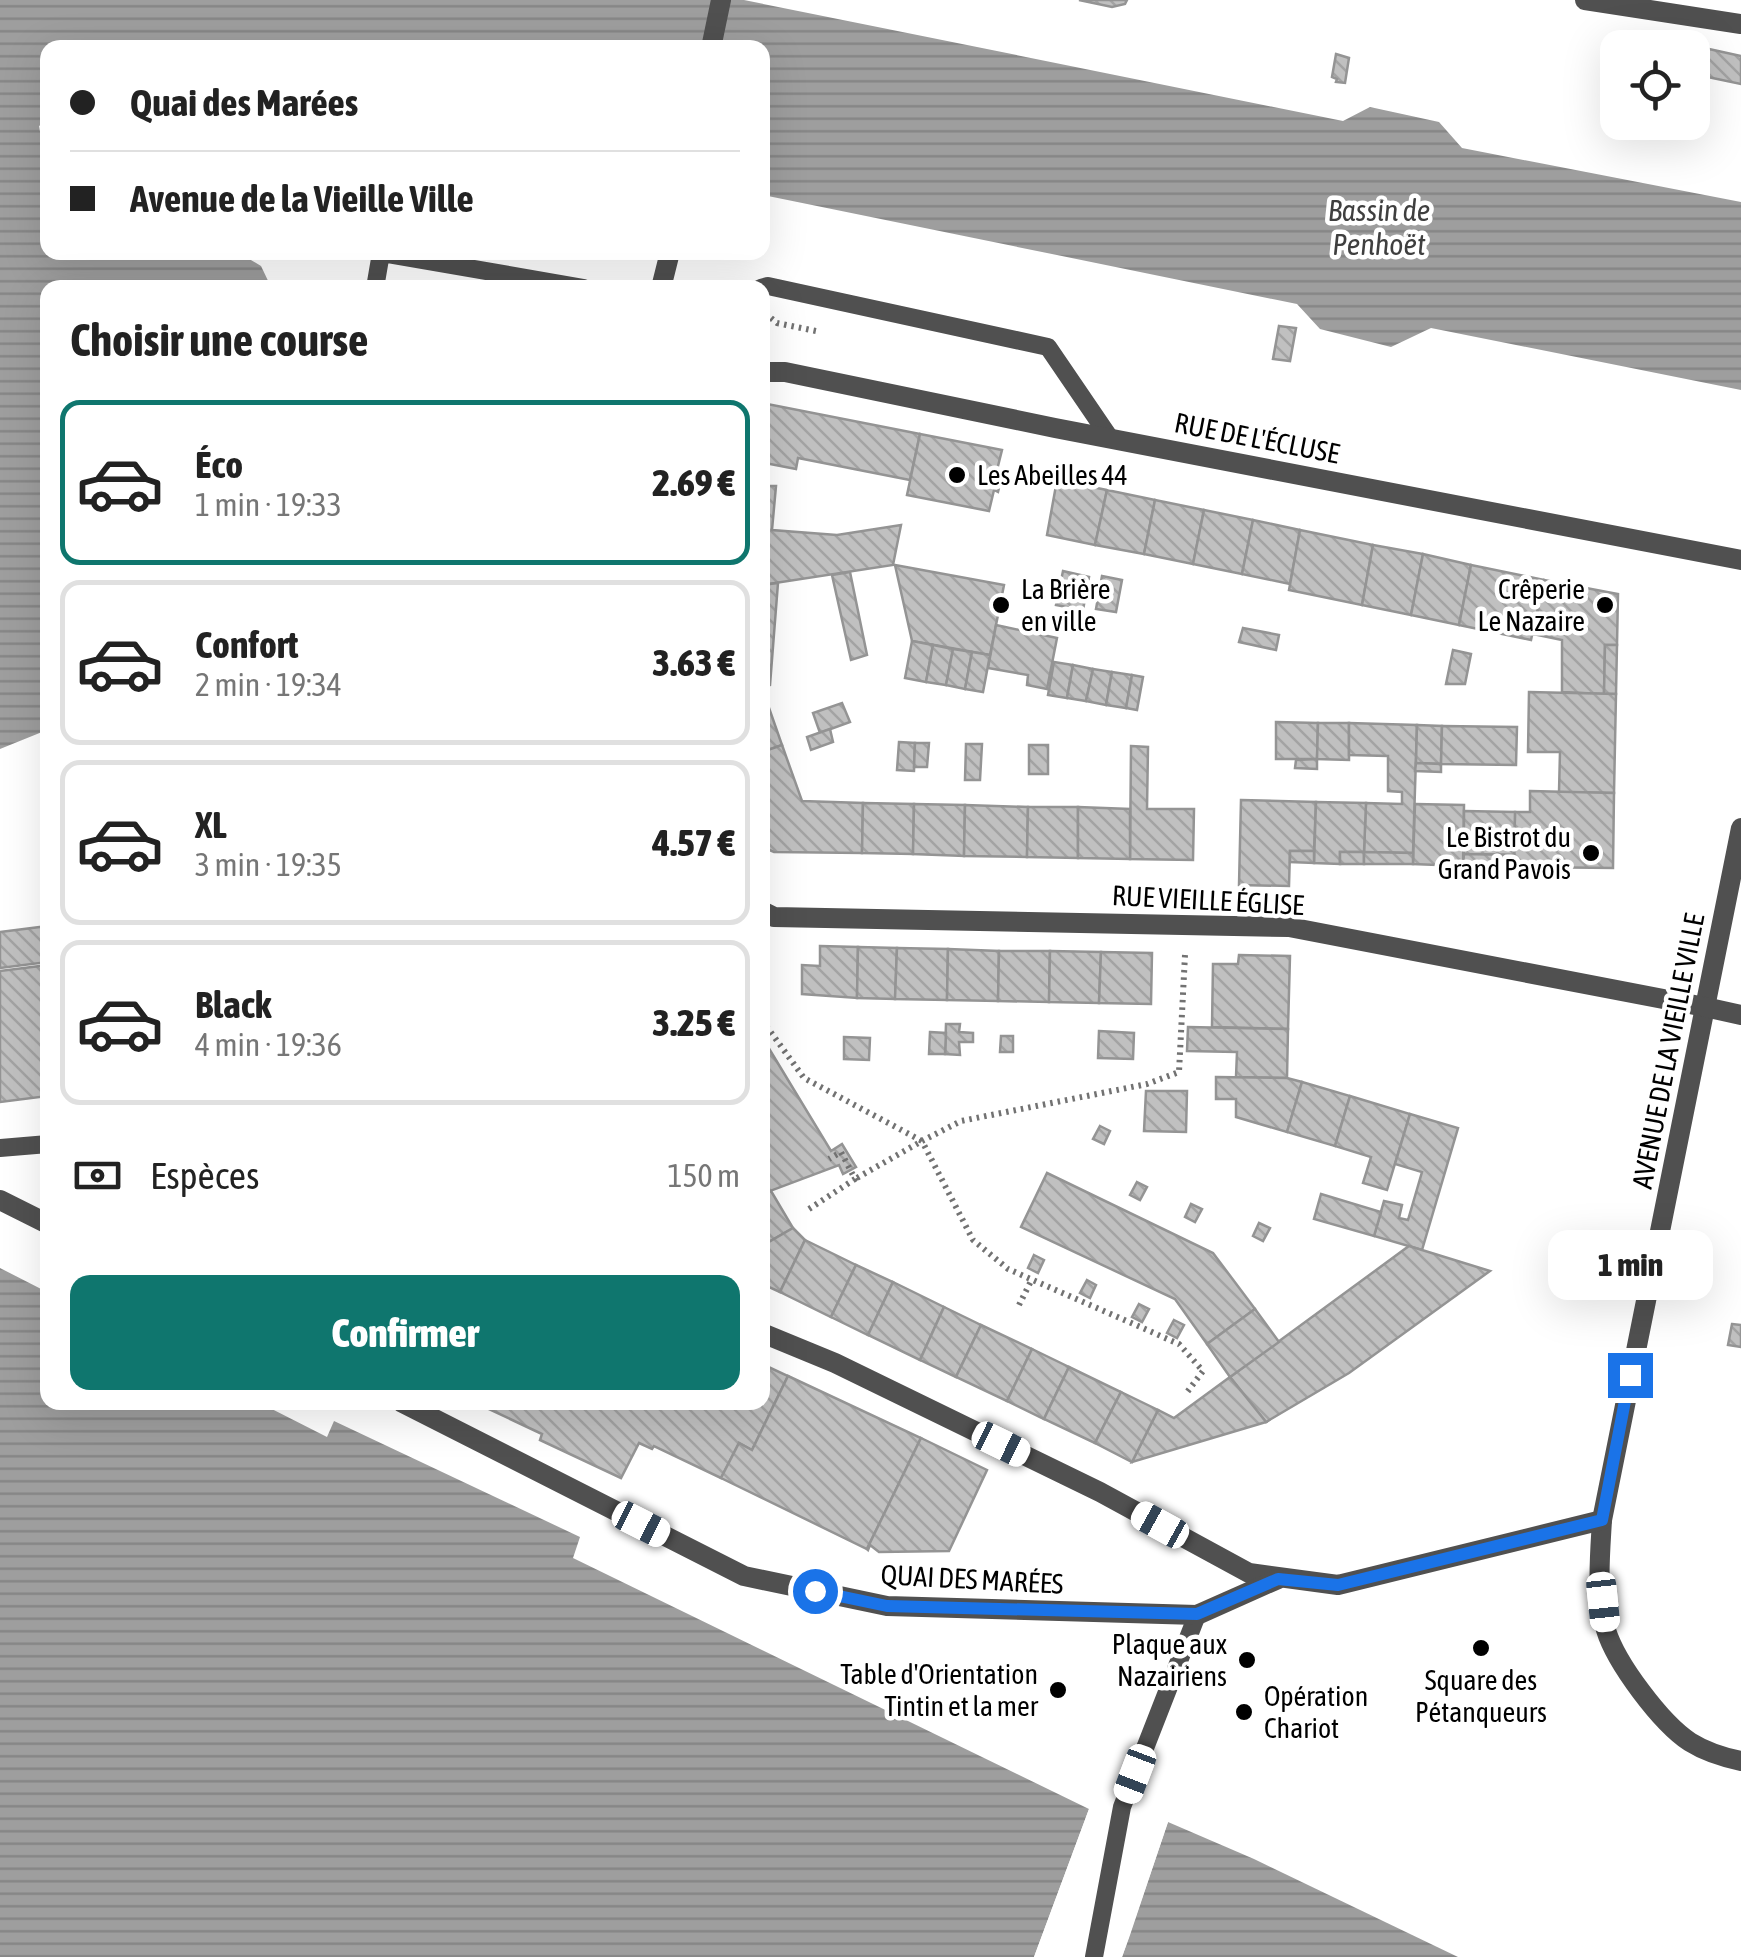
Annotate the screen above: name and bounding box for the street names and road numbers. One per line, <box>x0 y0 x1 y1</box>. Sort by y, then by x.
street label: RUE DE L'ÉCLUSE <box>1172 406 1342 470</box>
street label: RUE VIEILLE ÉGLISE <box>1111 879 1305 921</box>
street label: AVENUE DE LA VIEILLE VILLE <box>1626 911 1710 1191</box>
street label: QUAI DES MARÉES <box>880 1558 1064 1600</box>

